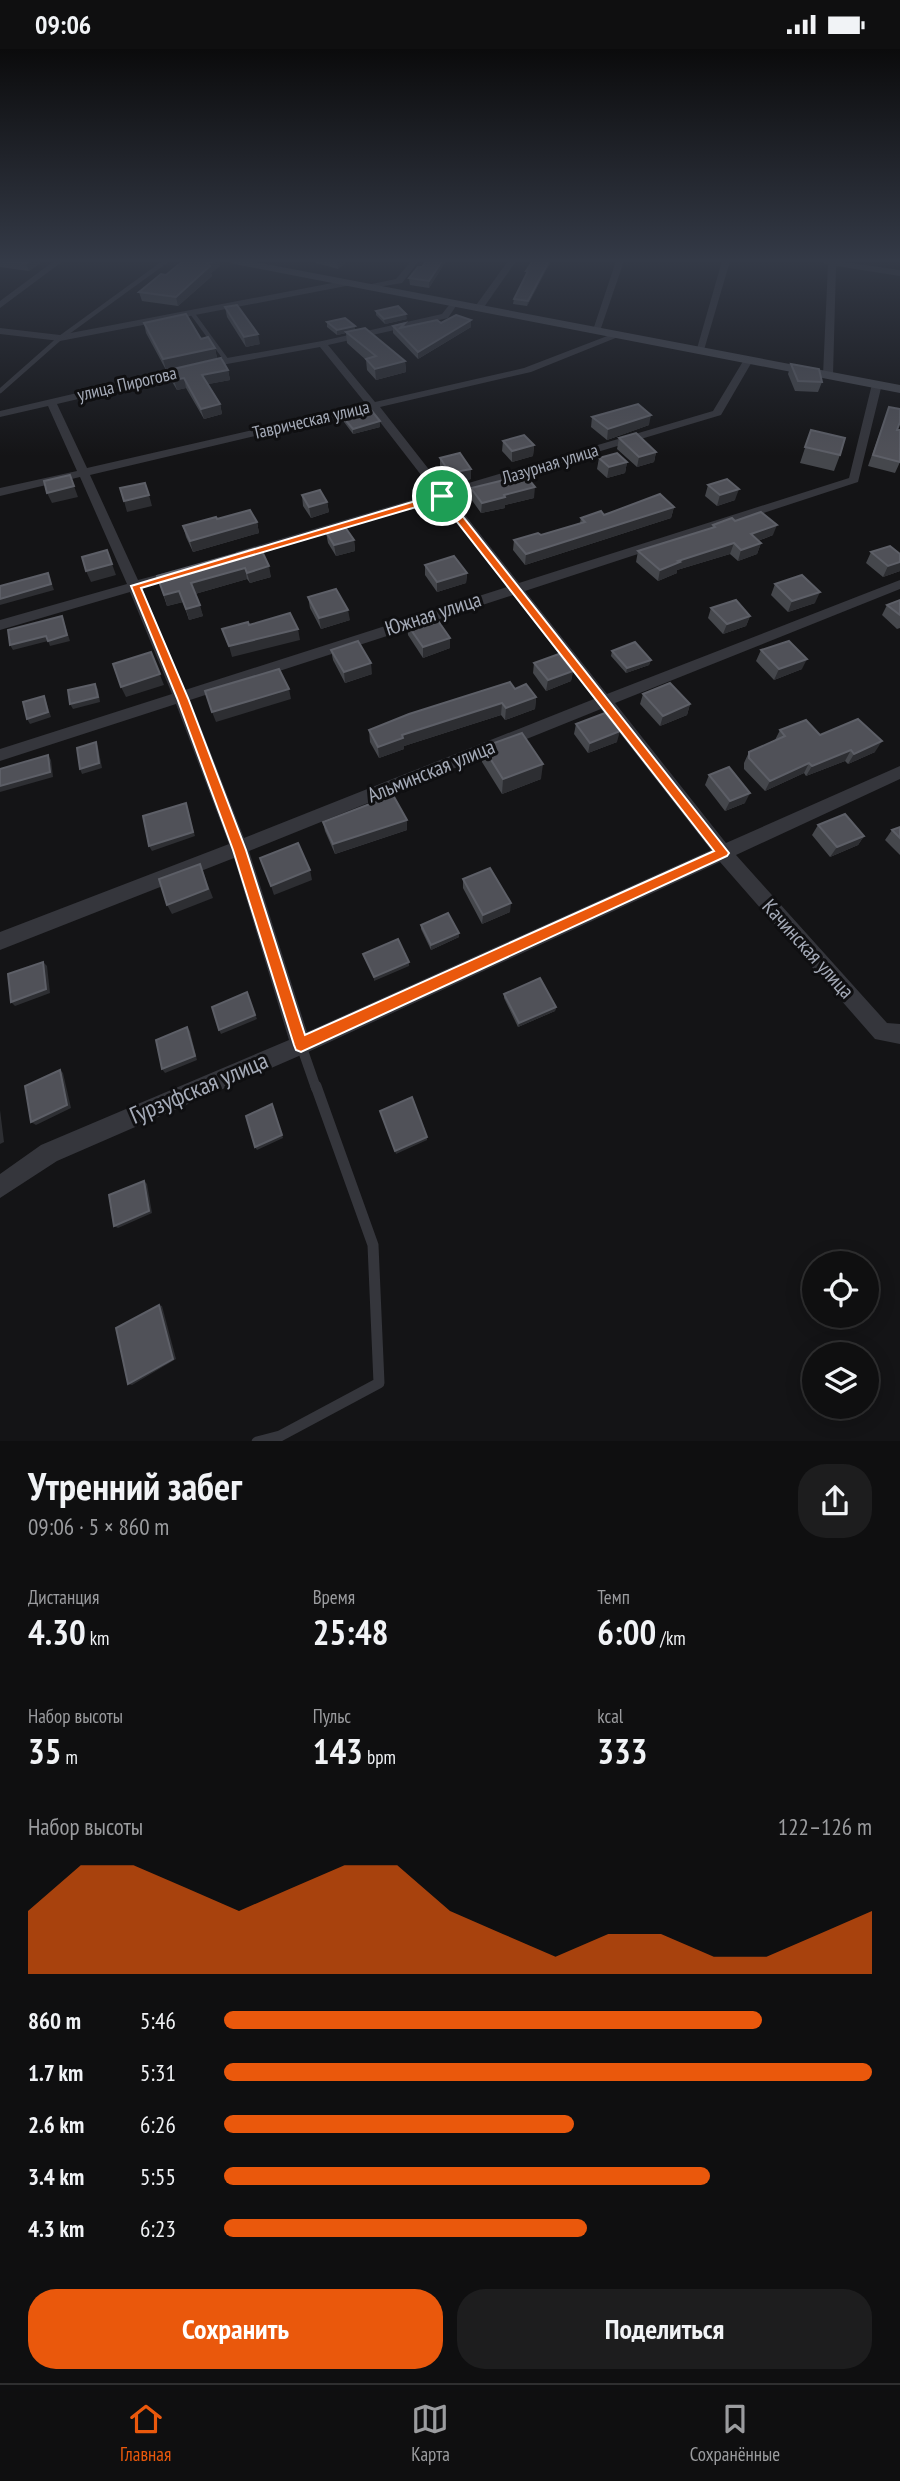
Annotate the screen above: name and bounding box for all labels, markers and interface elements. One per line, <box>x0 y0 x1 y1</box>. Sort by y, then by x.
text: 09:06 <box>35 8 91 41</box>
street label: улица Пирогова <box>75 361 179 406</box>
street label: Таврическая улица <box>250 395 372 444</box>
street label: Лазурная улица <box>498 438 601 489</box>
pin <box>412 466 472 526</box>
icon: arrive <box>423 477 461 515</box>
street label: Южная улица <box>381 585 484 642</box>
street label: Альминская улица <box>363 733 498 808</box>
street label: Качинская улица <box>757 893 860 1004</box>
street label: Гурзуфская улица <box>125 1044 273 1131</box>
map controls <box>802 1251 879 1419</box>
button: locate <box>802 1251 879 1328</box>
button: layers <box>802 1342 879 1419</box>
text: Утренний забег <box>28 1461 242 1510</box>
button: share <box>798 1464 872 1538</box>
text: 09:06 · 5 × 860 m <box>28 1512 169 1541</box>
text: Дистанция <box>28 1585 99 1609</box>
text: Время <box>313 1585 355 1609</box>
text: Темп <box>597 1585 630 1609</box>
text: 4.30 <box>28 1609 86 1655</box>
text: 25:48 <box>313 1609 388 1655</box>
text: 6:00 <box>597 1609 656 1655</box>
text: km <box>86 1626 109 1650</box>
text: /km <box>656 1626 686 1650</box>
text: Набор высоты <box>28 1704 123 1728</box>
text: Пульс <box>313 1704 351 1728</box>
text: kcal <box>597 1704 623 1728</box>
text: 35 <box>28 1728 61 1774</box>
text: 143 <box>313 1728 363 1774</box>
text: 333 <box>597 1728 648 1774</box>
text: m <box>61 1745 78 1769</box>
text: bpm <box>363 1745 396 1769</box>
text: Набор высоты <box>28 1812 143 1841</box>
text: 122–126 m <box>778 1812 872 1841</box>
text: 860 m <box>28 2006 81 2035</box>
text: 5:46 <box>140 2006 176 2035</box>
text: 1.7 km <box>28 2058 83 2087</box>
text: 5:31 <box>140 2058 176 2087</box>
text: 2.6 km <box>28 2110 84 2139</box>
text: 6:26 <box>140 2110 176 2139</box>
text: 3.4 km <box>28 2162 84 2191</box>
text: 5:55 <box>140 2162 176 2191</box>
text: 4.3 km <box>28 2214 84 2243</box>
text: 6:23 <box>140 2214 176 2243</box>
button: Сохранить <box>28 2289 443 2369</box>
button: Поделиться <box>457 2289 872 2369</box>
tab: Главная <box>120 2400 171 2466</box>
tab: Карта <box>411 2400 450 2466</box>
tab: Сохранённые <box>690 2400 780 2466</box>

